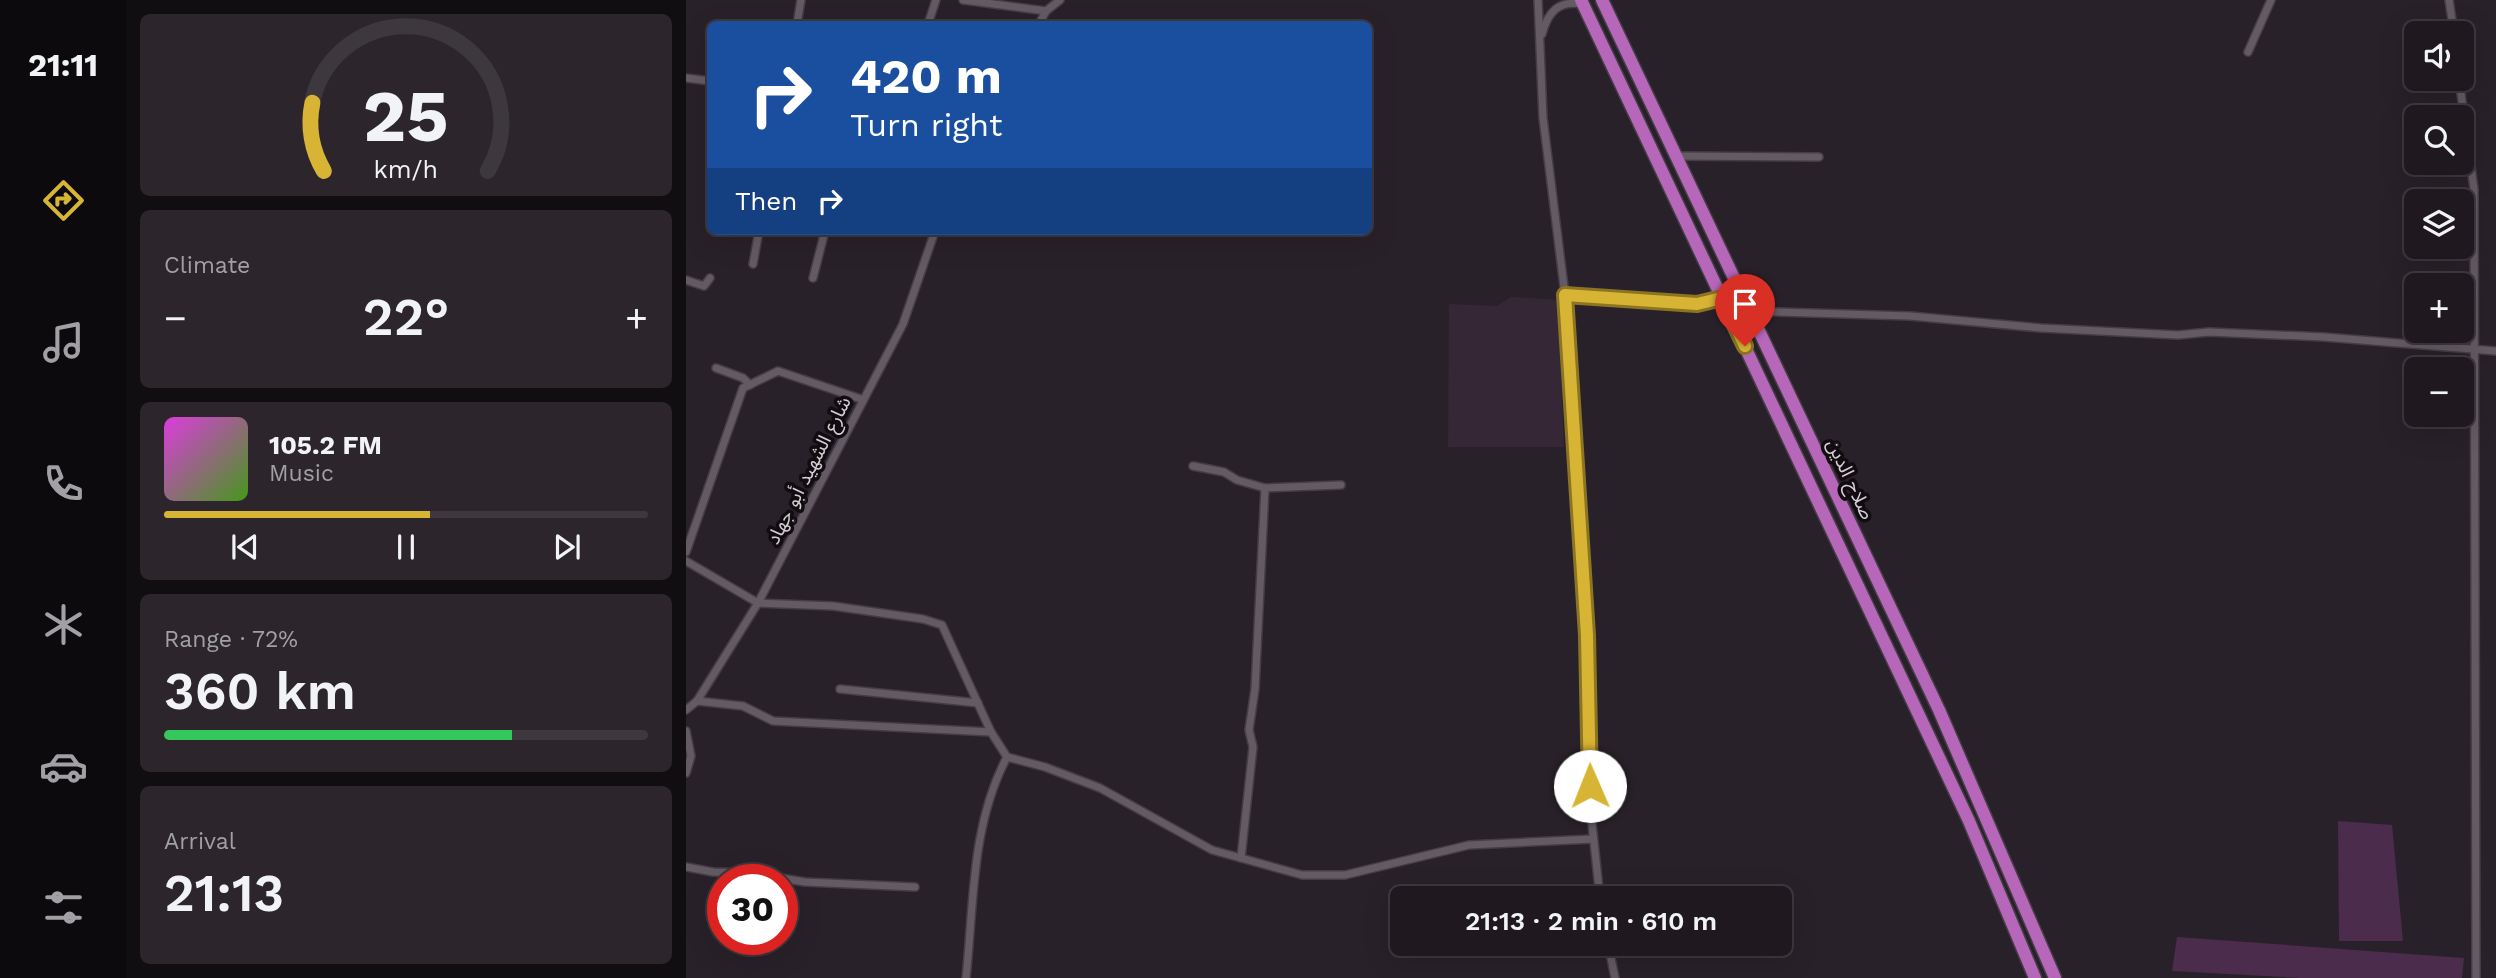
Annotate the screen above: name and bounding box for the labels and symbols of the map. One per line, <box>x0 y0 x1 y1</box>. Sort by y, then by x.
pin <box>1715 274 1775 346</box>
street label: شارع الشهيد أبو جهاد <box>761 392 857 549</box>
street label: صلاح الدين <box>1820 435 1879 524</box>
position arrow <box>1553 749 1627 823</box>
speed limit sign: 30 <box>707 864 798 955</box>

